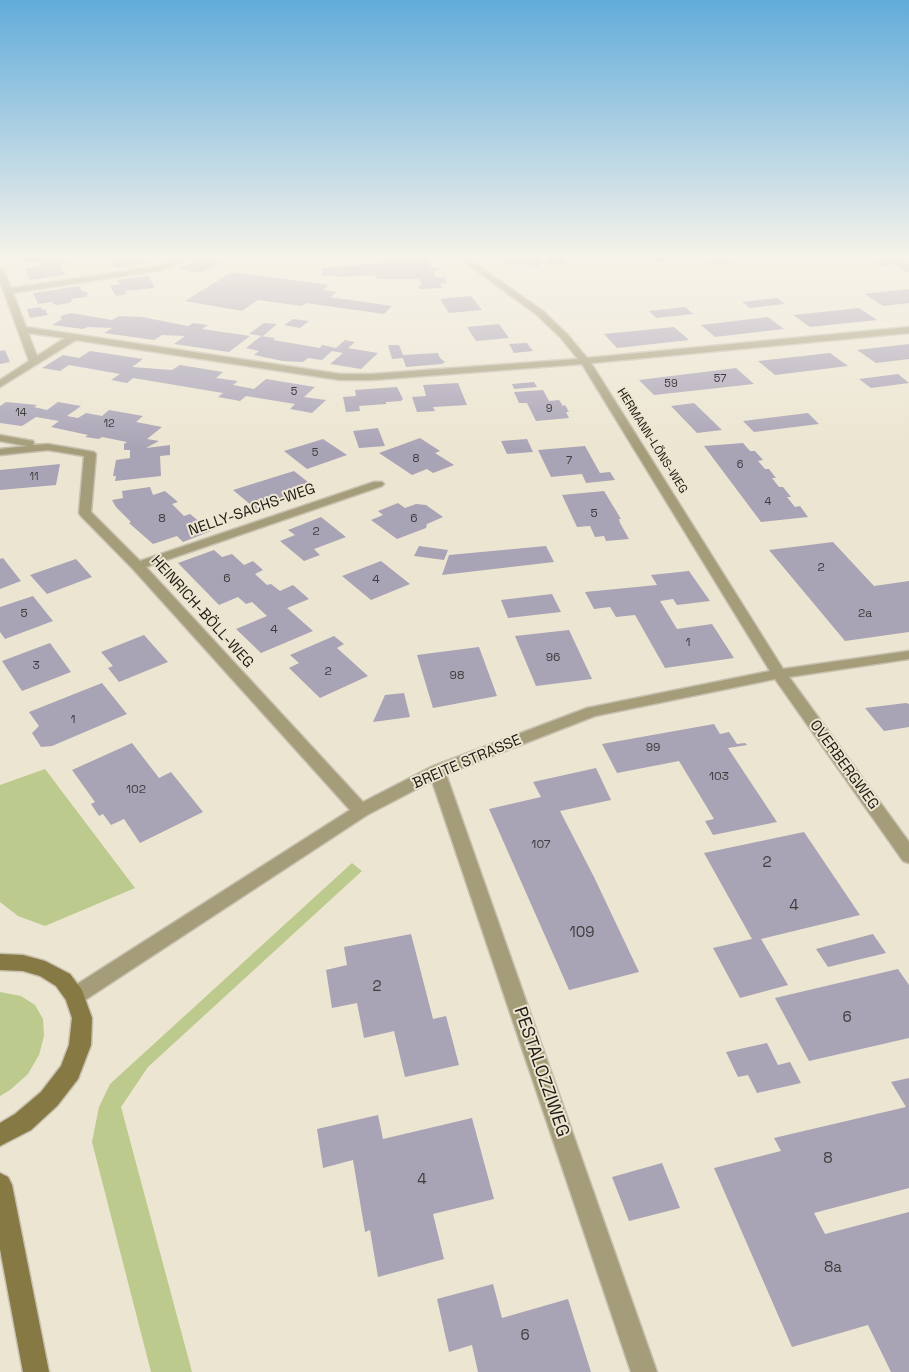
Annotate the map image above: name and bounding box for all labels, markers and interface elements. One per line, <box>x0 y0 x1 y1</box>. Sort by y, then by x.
house number: 57 <box>714 372 726 386</box>
house number: 59 <box>664 377 678 391</box>
house number: 5 <box>291 385 297 399</box>
street label: HERMANN-LÖNS-WEG <box>614 386 690 496</box>
house number: 9 <box>546 402 552 416</box>
house number: 14 <box>15 406 27 420</box>
house number: 12 <box>103 417 115 431</box>
house number: 5 <box>312 446 318 460</box>
house number: 8 <box>413 452 419 466</box>
house number: 7 <box>566 454 572 468</box>
house number: 6 <box>737 458 743 472</box>
house number: 11 <box>29 470 39 484</box>
street label: NELLY-SACHS-WEG <box>186 480 318 540</box>
house number: 4 <box>765 495 771 509</box>
house number: 5 <box>590 507 598 521</box>
house number: 8 <box>158 512 166 526</box>
house number: 6 <box>410 512 418 526</box>
house number: 2 <box>312 525 320 539</box>
street label: HEINRICH-BÖLL-WEG <box>147 552 257 672</box>
house number: 2 <box>817 561 825 575</box>
house number: 6 <box>223 572 231 586</box>
house number: 4 <box>372 573 380 587</box>
house number: 5 <box>20 607 28 621</box>
house number: 2a <box>858 607 872 621</box>
house number: 4 <box>270 623 278 637</box>
house number: 1 <box>685 636 691 650</box>
house number: 96 <box>546 651 560 665</box>
house number: 3 <box>32 659 40 673</box>
house number: 2 <box>324 665 332 679</box>
house number: 98 <box>450 669 464 683</box>
house number: 1 <box>70 713 76 727</box>
street label: OVERBERGWEG <box>806 717 882 813</box>
street label: BREITE STRASSE <box>410 731 524 793</box>
house number: 99 <box>646 741 660 755</box>
house number: 103 <box>709 770 729 784</box>
house number: 102 <box>126 783 146 797</box>
house number: 107 <box>531 838 551 852</box>
house number: 2 <box>762 854 772 872</box>
house number: 4 <box>789 897 799 915</box>
house number: 109 <box>569 924 595 942</box>
house number: 2 <box>372 978 382 996</box>
street label: PESTALOZZIWEG <box>509 1004 573 1140</box>
house number: 6 <box>842 1009 852 1027</box>
house number: 8 <box>823 1150 833 1168</box>
house number: 4 <box>417 1171 427 1189</box>
house number: 8a <box>824 1259 842 1277</box>
house number: 6 <box>520 1327 530 1345</box>

